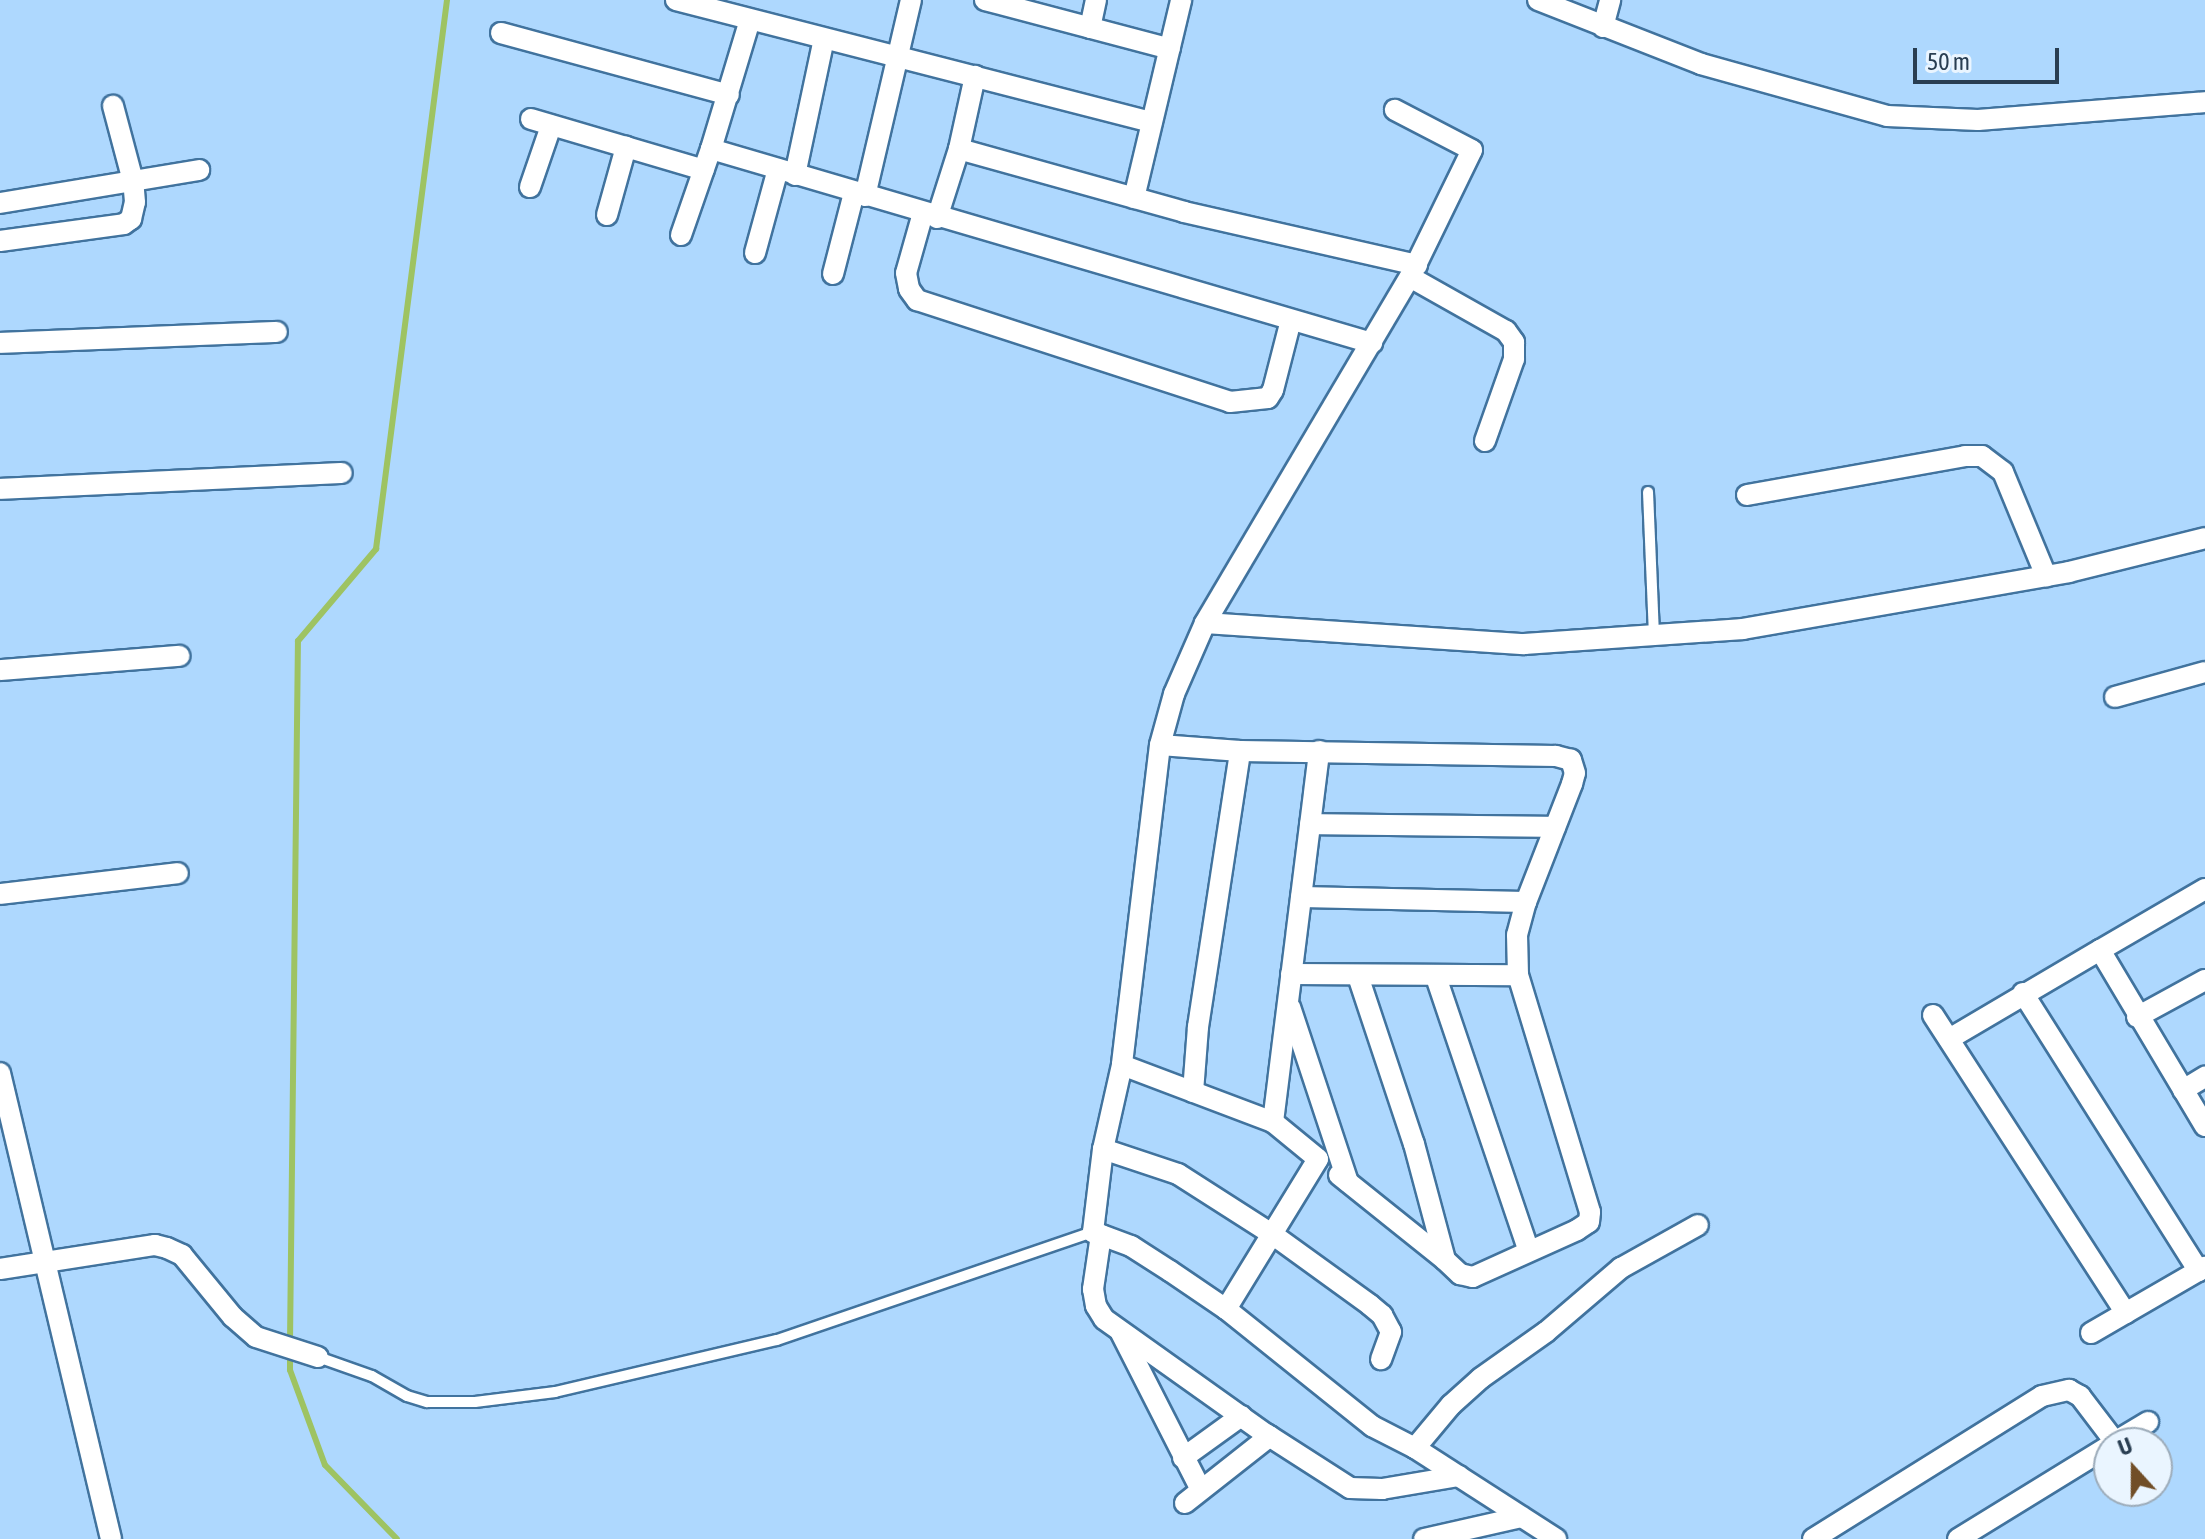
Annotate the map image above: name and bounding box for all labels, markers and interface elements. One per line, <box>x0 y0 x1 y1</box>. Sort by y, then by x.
scale bar <box>1917 32 2063 82</box>
text: 50 m <box>1927 48 1970 75</box>
north arrow <box>2093 1427 2173 1507</box>
text: U <box>2114 1432 2136 1461</box>

